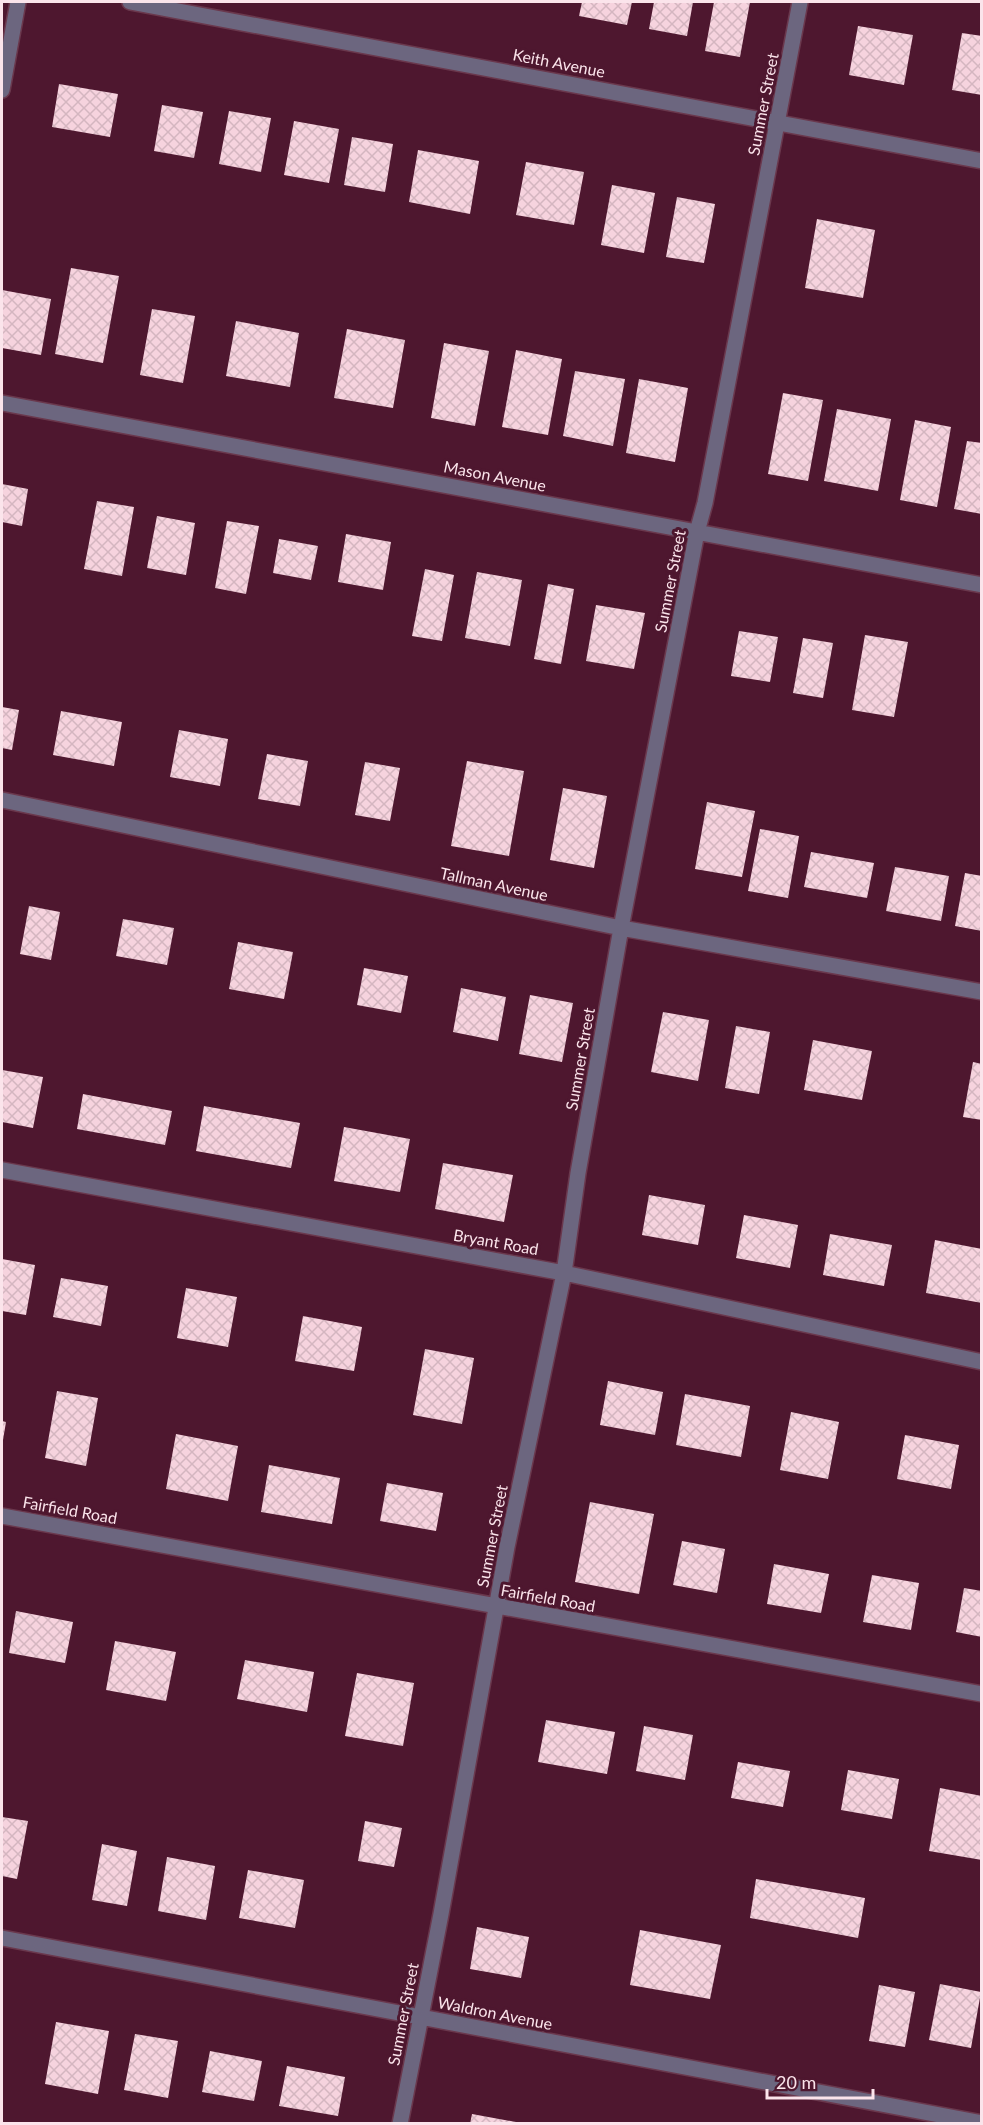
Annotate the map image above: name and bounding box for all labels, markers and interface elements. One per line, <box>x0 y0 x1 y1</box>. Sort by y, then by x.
street label: Keith Avenue <box>511 44 607 81</box>
street label: Summer Street <box>743 51 782 157</box>
street label: Mason Avenue <box>442 456 548 495</box>
street label: Summer Street <box>650 528 689 634</box>
street label: Tallman Avenue <box>438 863 550 904</box>
street label: Summer Street <box>561 1006 598 1112</box>
street label: Bryant Road <box>452 1225 540 1258</box>
street label: Summer Street <box>472 1483 511 1589</box>
street label: Fairfield Road <box>21 1492 119 1527</box>
street label: Fairfield Road <box>499 1580 597 1615</box>
street label: Summer Street <box>383 1961 422 2067</box>
street label: Waldron Avenue <box>436 1992 554 2033</box>
scale bar <box>767 2062 874 2100</box>
text: 20 m <box>776 2071 816 2093</box>

